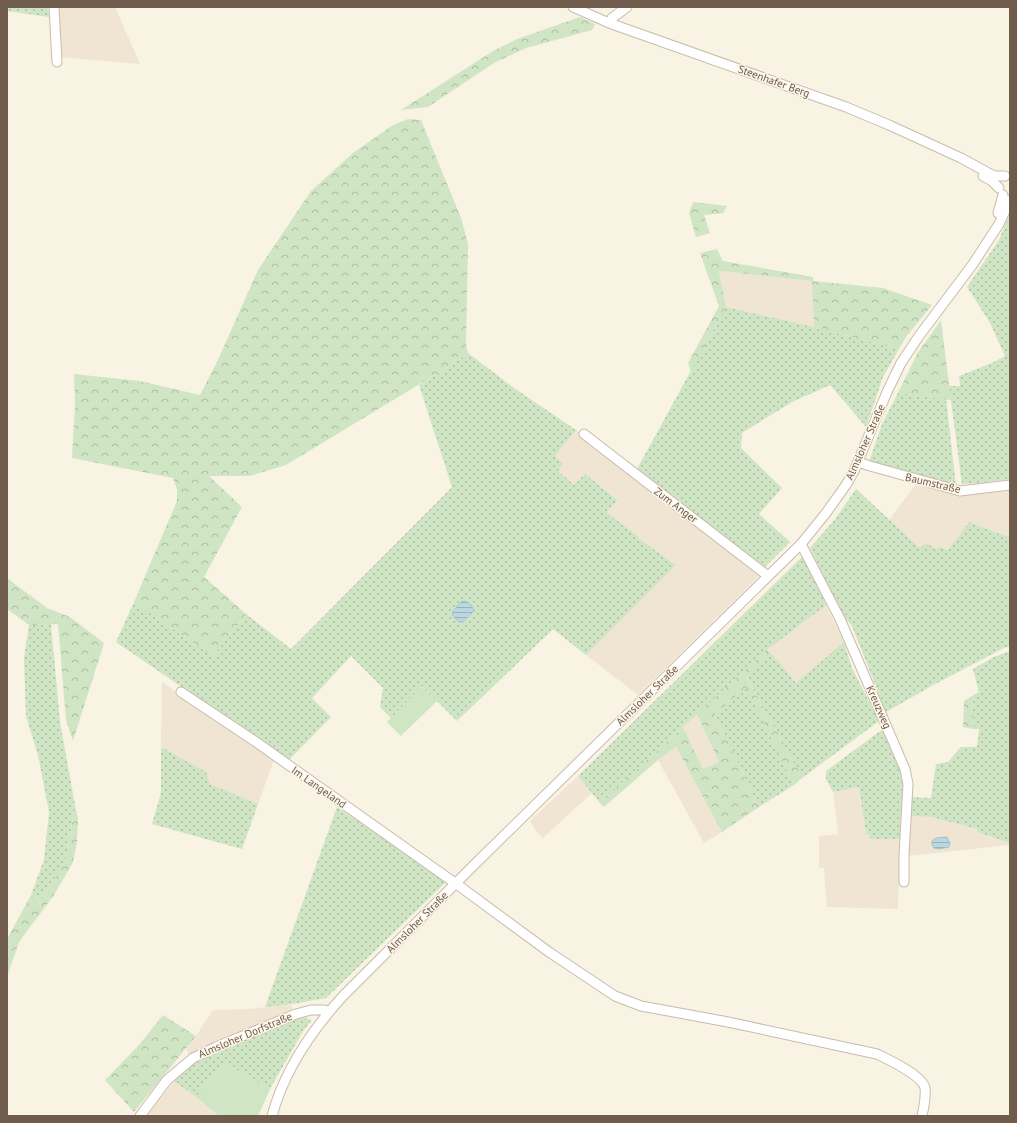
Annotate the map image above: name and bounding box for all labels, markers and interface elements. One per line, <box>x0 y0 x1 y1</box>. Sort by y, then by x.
street label: Steenhafer Berg <box>736 62 812 100</box>
street label: Almsloher Straße <box>842 402 888 482</box>
street label: Baumstraße <box>904 470 962 496</box>
street label: Zum Anger <box>651 484 701 526</box>
street label: Almsloher Straße <box>613 661 681 728</box>
street label: Kreuzweg <box>863 683 895 731</box>
street label: Im Langeland <box>289 763 349 811</box>
street label: Almsloher Straße <box>383 888 451 956</box>
street label: Almsloher Dorfstraße <box>196 1009 294 1061</box>

